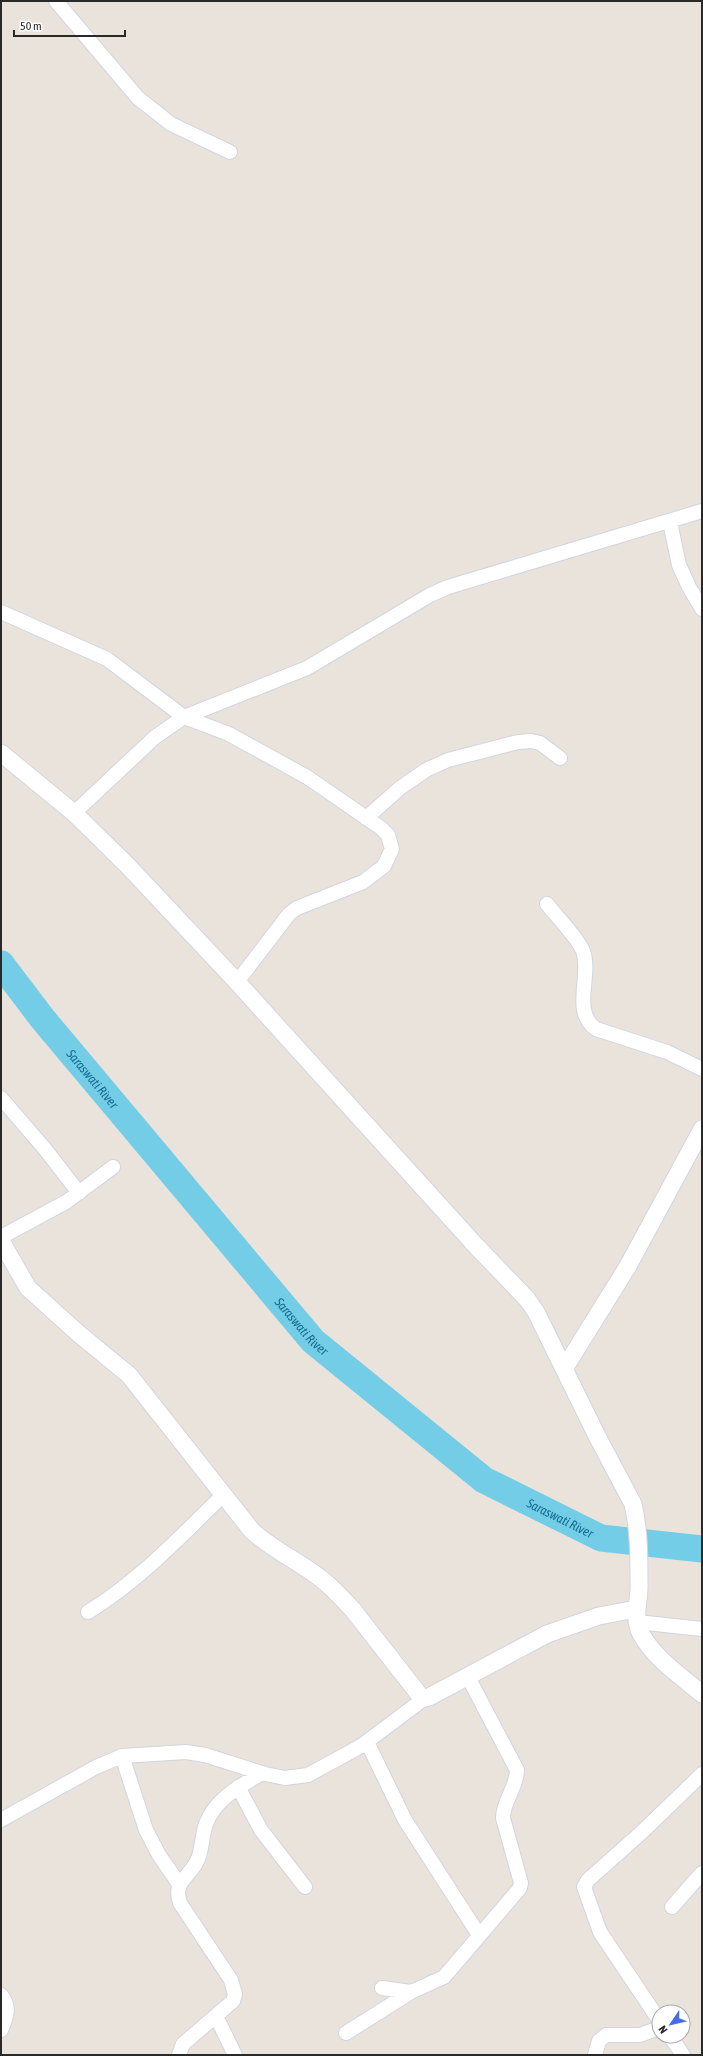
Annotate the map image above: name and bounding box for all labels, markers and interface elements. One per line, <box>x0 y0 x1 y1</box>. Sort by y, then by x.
scale bar <box>14 12 125 38</box>
text: 50 m <box>20 19 42 33</box>
water label: Saraswati River <box>63 1045 123 1112</box>
water label: Saraswati River <box>272 1294 332 1359</box>
water label: Saraswati River <box>524 1495 597 1541</box>
north arrow <box>651 2004 691 2044</box>
text: N <box>656 2024 670 2036</box>

